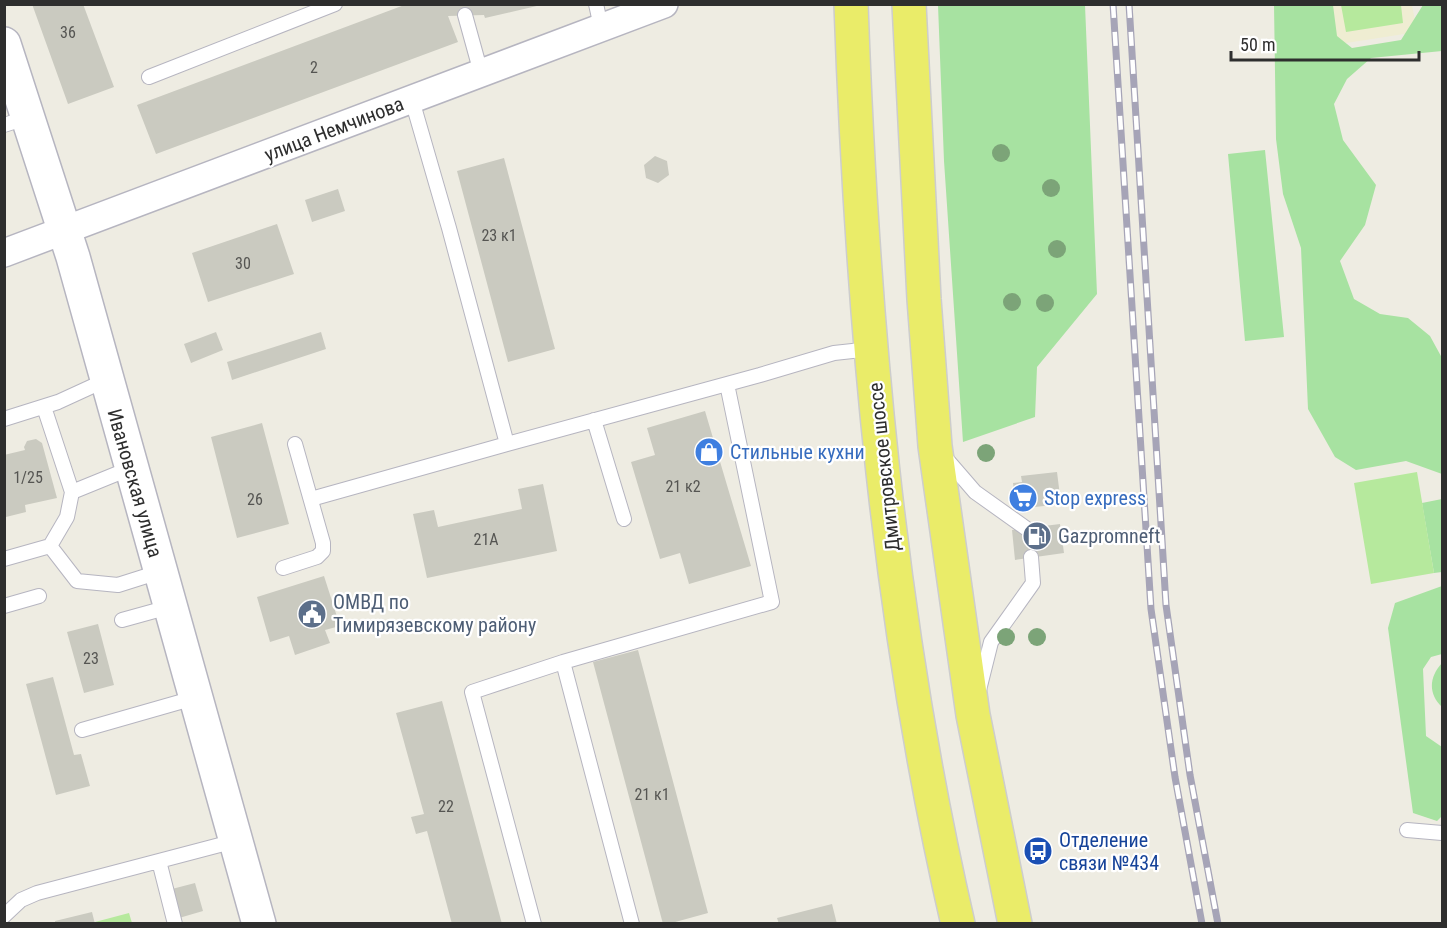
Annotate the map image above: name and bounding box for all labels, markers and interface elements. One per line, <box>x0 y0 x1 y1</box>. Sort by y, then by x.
house number: 36 <box>60 23 76 42</box>
scale bar <box>1231 24 1418 62</box>
text: 50 m <box>1240 34 1275 55</box>
house number: 2 <box>310 58 318 77</box>
street label: улица Немчинова <box>261 91 407 167</box>
house number: 23 к1 <box>481 226 517 245</box>
house number: 30 <box>235 254 251 273</box>
street label: Дмитровское шоссе <box>863 382 905 552</box>
street label: Ивановская улица <box>102 406 168 560</box>
shop icon: Стильные кухни <box>693 436 725 468</box>
place label: Стильные кухни <box>730 440 865 464</box>
house number: 1/25 <box>13 468 43 487</box>
house number: 21 к2 <box>665 477 701 496</box>
supermarket icon: Stop express <box>1007 482 1039 514</box>
place label: Stop express <box>1044 486 1146 510</box>
house number: 26 <box>247 490 263 509</box>
fuel station icon: Gazpromneft <box>1021 520 1053 552</box>
place label: Gazpromneft <box>1058 524 1160 548</box>
house number: 21А <box>473 530 499 549</box>
place label: ОМВД по Тимирязевскому району <box>333 590 536 637</box>
public building icon: ОМВД по Тимирязевскому району <box>296 598 328 630</box>
house number: 23 <box>83 649 99 668</box>
house number: 21 к1 <box>634 785 670 804</box>
house number: 22 <box>438 797 454 816</box>
place label: Отделение связи №434 <box>1059 828 1159 875</box>
bus stop icon: Отделение связи №434 <box>1022 835 1054 867</box>

